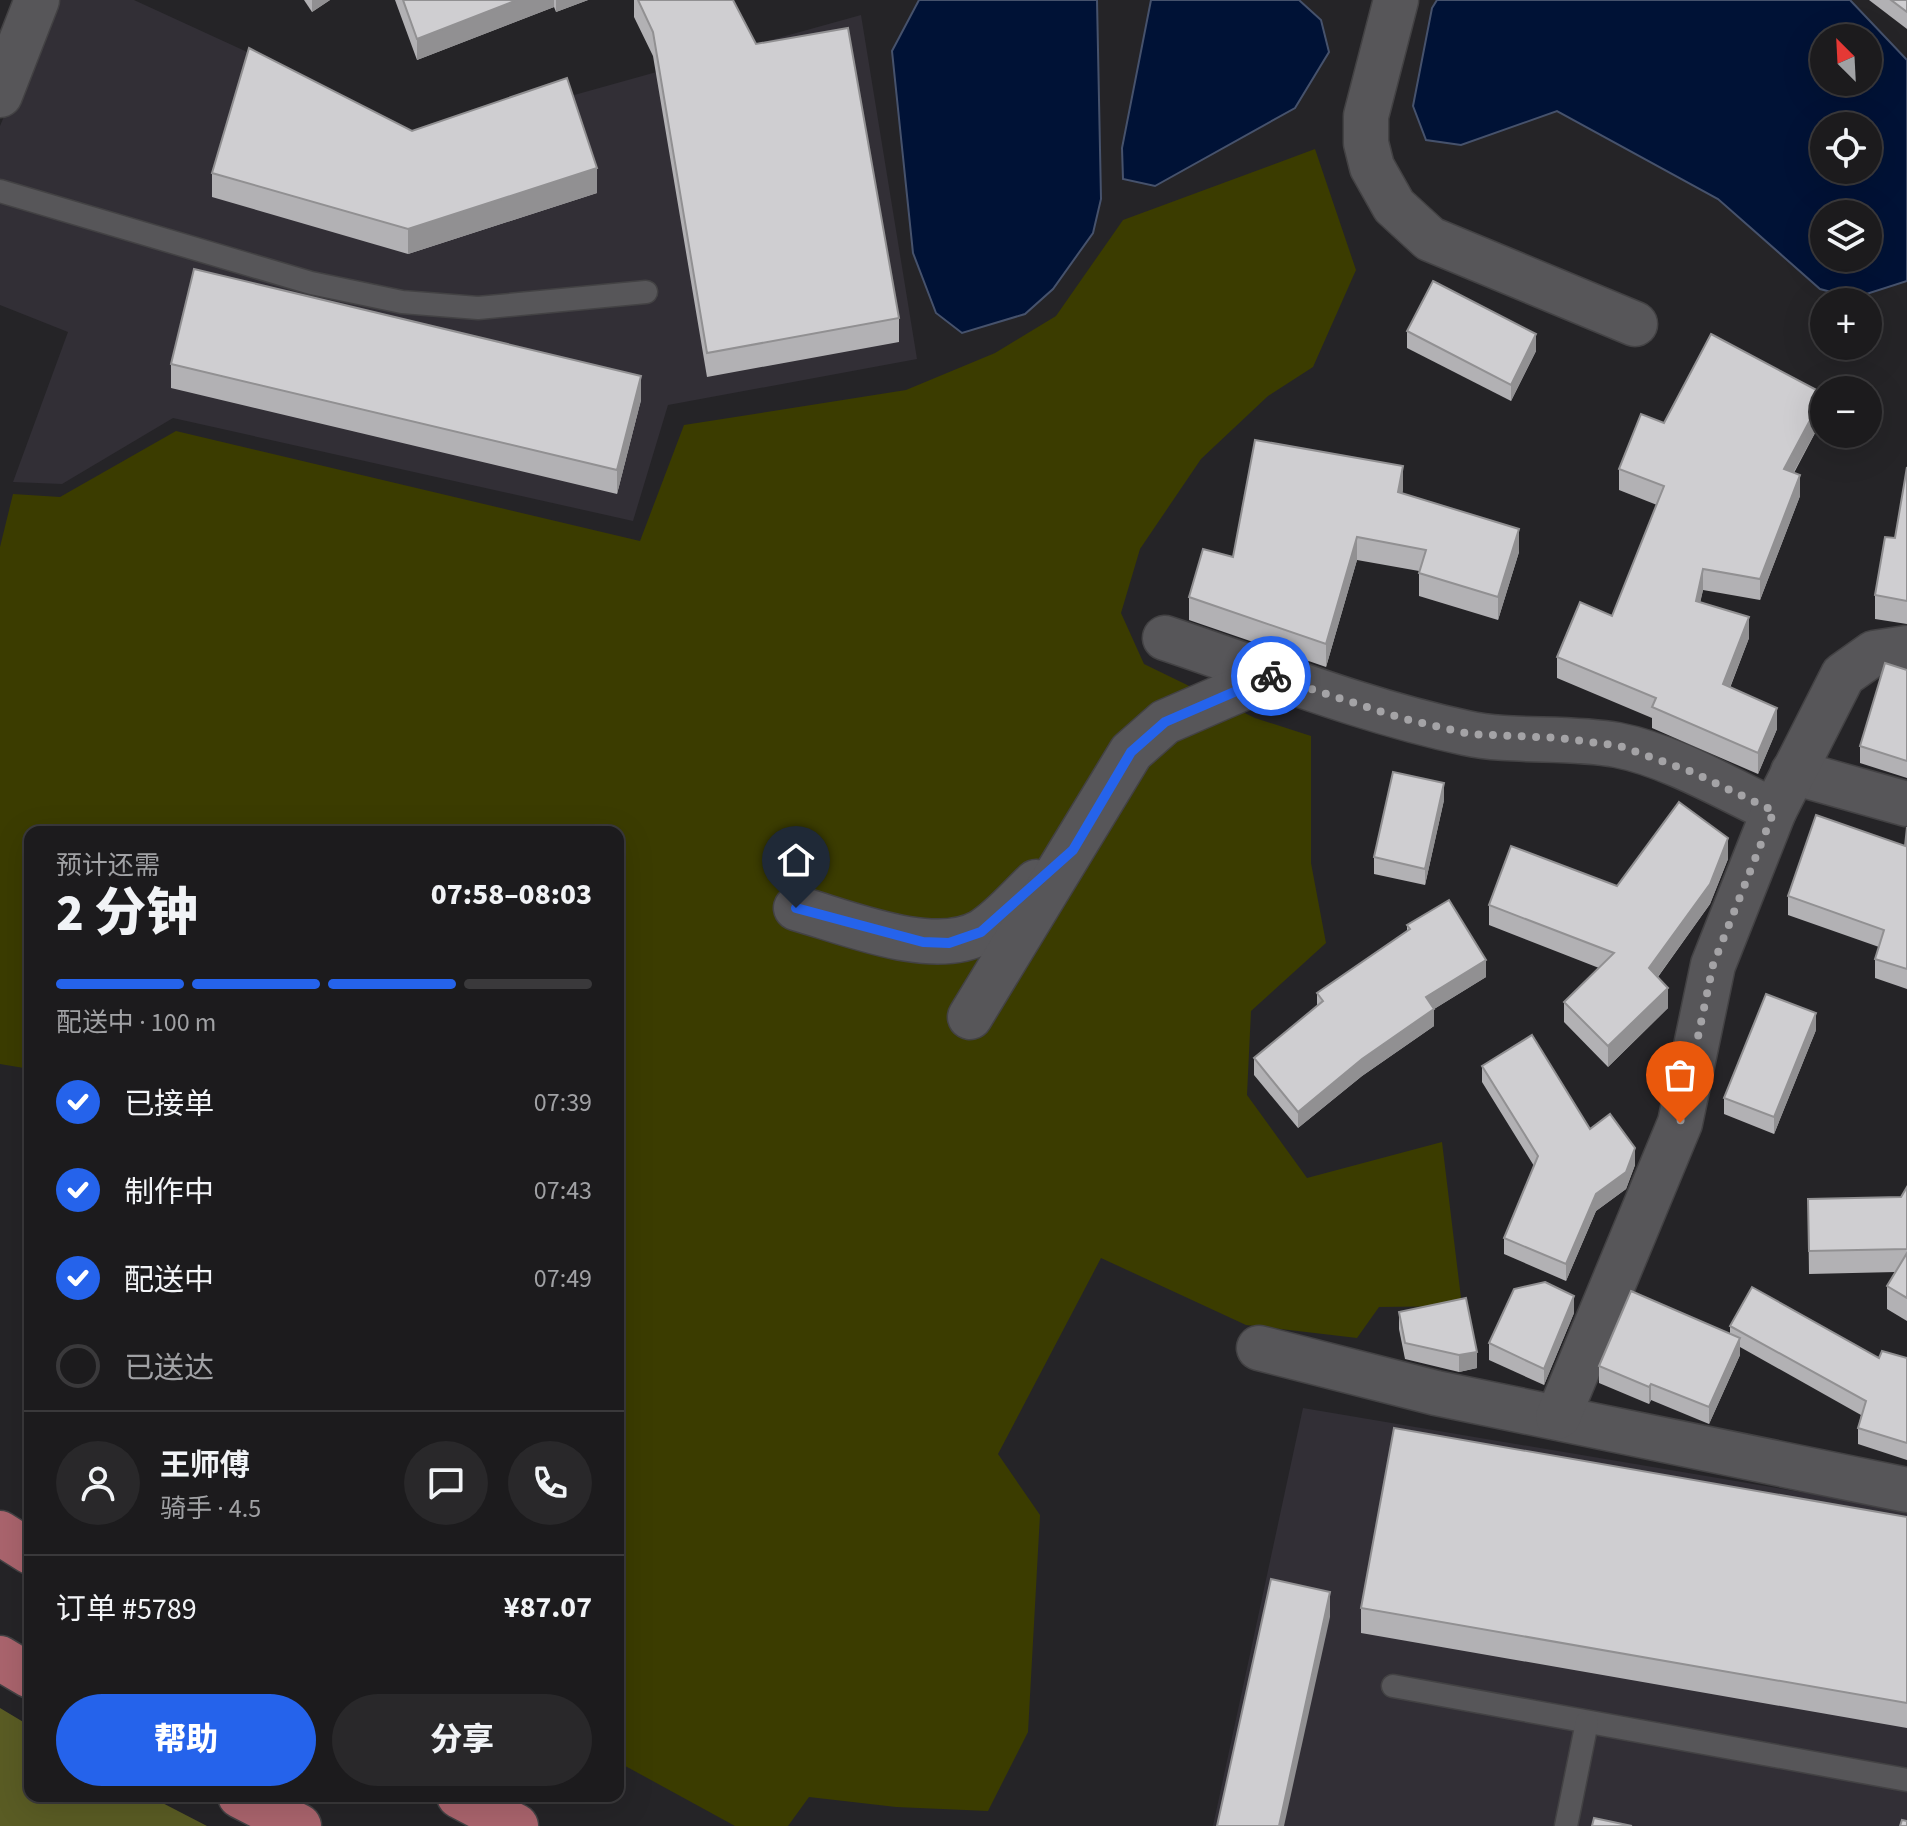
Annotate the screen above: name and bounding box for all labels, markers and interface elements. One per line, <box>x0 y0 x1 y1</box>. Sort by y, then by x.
north arrow <box>1810 24 1882 96</box>
map controls <box>1810 24 1882 448</box>
button: locate <box>1810 112 1882 184</box>
button: layers <box>1810 200 1882 272</box>
button: + <box>1810 288 1882 360</box>
button: − <box>1810 376 1882 448</box>
courier <box>1231 636 1311 716</box>
icon: bike <box>1249 654 1293 698</box>
pin <box>762 826 830 908</box>
icon: home <box>774 838 818 882</box>
text: 预计还需 <box>56 847 160 884</box>
text: 07:58–08:03 <box>431 873 592 916</box>
text: 2 分钟 <box>56 877 198 951</box>
text: 配送中 · 100 m <box>56 1004 216 1041</box>
pin <box>1646 1041 1714 1123</box>
icon: bag <box>1658 1053 1702 1097</box>
icon: check <box>56 1080 100 1124</box>
text: 已接单 <box>124 1083 214 1126</box>
text: 07:39 <box>534 1084 592 1121</box>
icon: check <box>56 1168 100 1212</box>
text: 制作中 <box>124 1171 214 1214</box>
text: 07:43 <box>534 1172 592 1209</box>
icon: check <box>56 1256 100 1300</box>
text: 配送中 <box>124 1259 214 1302</box>
text: 07:49 <box>534 1260 592 1297</box>
text: 已送达 <box>124 1347 214 1390</box>
button: person <box>56 1441 140 1525</box>
button: chat <box>404 1441 488 1525</box>
button: phone <box>508 1441 592 1525</box>
text: 王师傅 <box>160 1444 250 1487</box>
text: 骑手 · 4.5 <box>160 1490 261 1527</box>
text: ¥87.07 <box>504 1586 592 1629</box>
text: 订单 #5789 <box>56 1588 197 1631</box>
button: 帮助 <box>56 1694 316 1786</box>
button: 分享 <box>332 1694 592 1786</box>

